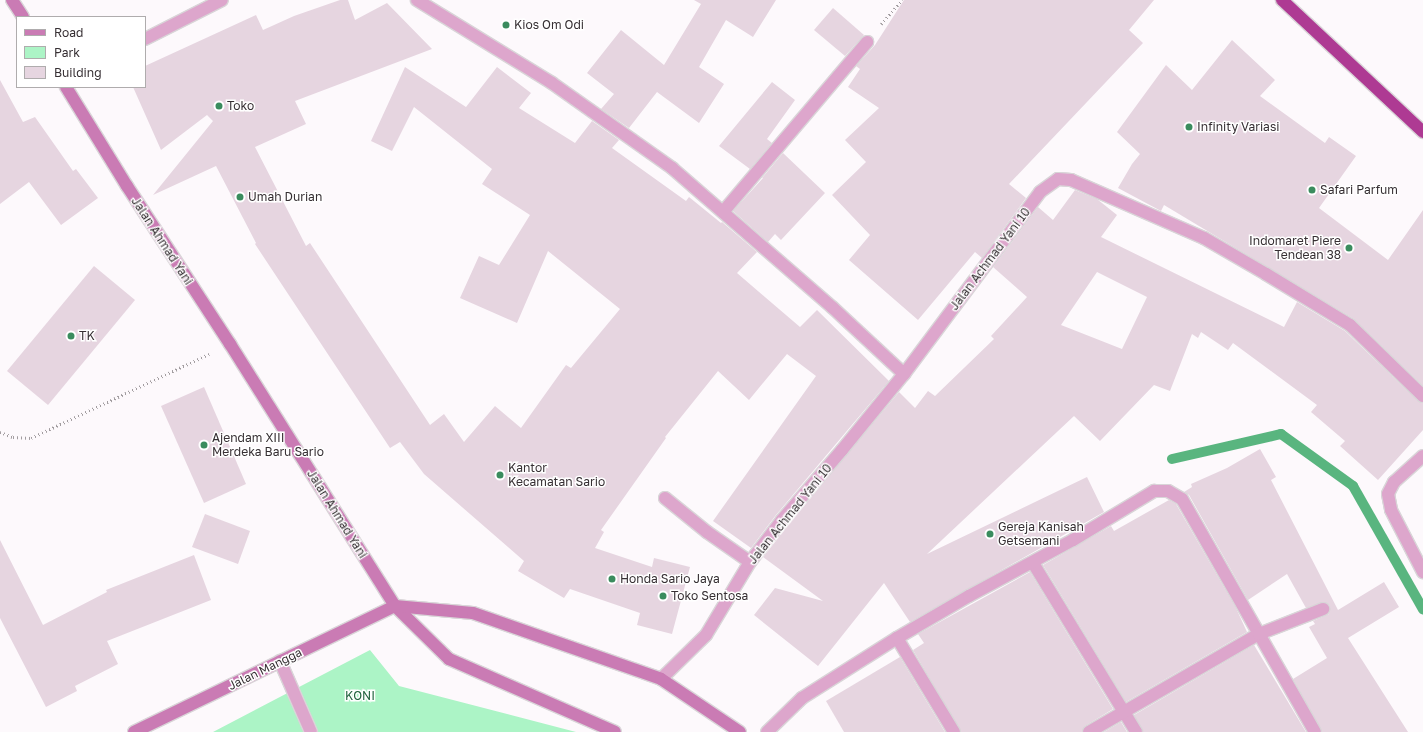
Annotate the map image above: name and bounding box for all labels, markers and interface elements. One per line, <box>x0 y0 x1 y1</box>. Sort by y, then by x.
legend <box>16 16 146 88</box>
place label: Kios Om Odi <box>514 18 584 32</box>
marker: Kios Om Odi <box>501 20 511 30</box>
text: Road <box>54 25 83 40</box>
text: Park <box>54 45 80 60</box>
text: Building <box>54 65 102 80</box>
place label: Toko <box>227 99 254 113</box>
marker: Toko <box>214 101 224 111</box>
place label: Infinity Variasi <box>1197 120 1279 134</box>
marker: Infinity Variasi <box>1184 122 1194 132</box>
place label: Safari Parfum <box>1320 183 1398 197</box>
marker: Safari Parfum <box>1307 185 1317 195</box>
place label: Umah Durian <box>248 190 322 204</box>
marker: Umah Durian <box>235 192 245 202</box>
street label: Jalan Ahmad Yani <box>128 194 196 288</box>
street label: Jalan Achmad Yani 10 <box>947 205 1033 313</box>
place label: Indomaret Piere Tendean 38 <box>1249 234 1341 262</box>
marker: Indomaret Piere Tendean 38 <box>1344 243 1354 253</box>
place label: TK <box>79 329 95 343</box>
marker: TK <box>66 331 76 341</box>
place label: Ajendam XIII Merdeka Baru Sario <box>212 431 324 459</box>
marker: Ajendam XIII Merdeka Baru Sario <box>199 440 209 450</box>
place label: Kantor Kecamatan Sario <box>508 461 605 489</box>
street label: Jalan Achmad Yani 10 <box>745 461 835 567</box>
street label: Jalan Ahmad Yani <box>304 467 370 561</box>
marker: Kantor Kecamatan Sario <box>495 470 505 480</box>
place label: Gereja Kanisah Getsemani <box>998 520 1084 548</box>
marker: Gereja Kanisah Getsemani <box>985 529 995 539</box>
place label: Honda Sario Jaya <box>620 572 720 586</box>
marker: Honda Sario Jaya <box>607 574 617 584</box>
place label: Toko Sentosa <box>671 589 748 603</box>
marker: Toko Sentosa <box>658 591 668 601</box>
street label: Jalan Mangga <box>226 645 304 693</box>
park label: KONI <box>345 689 375 703</box>

